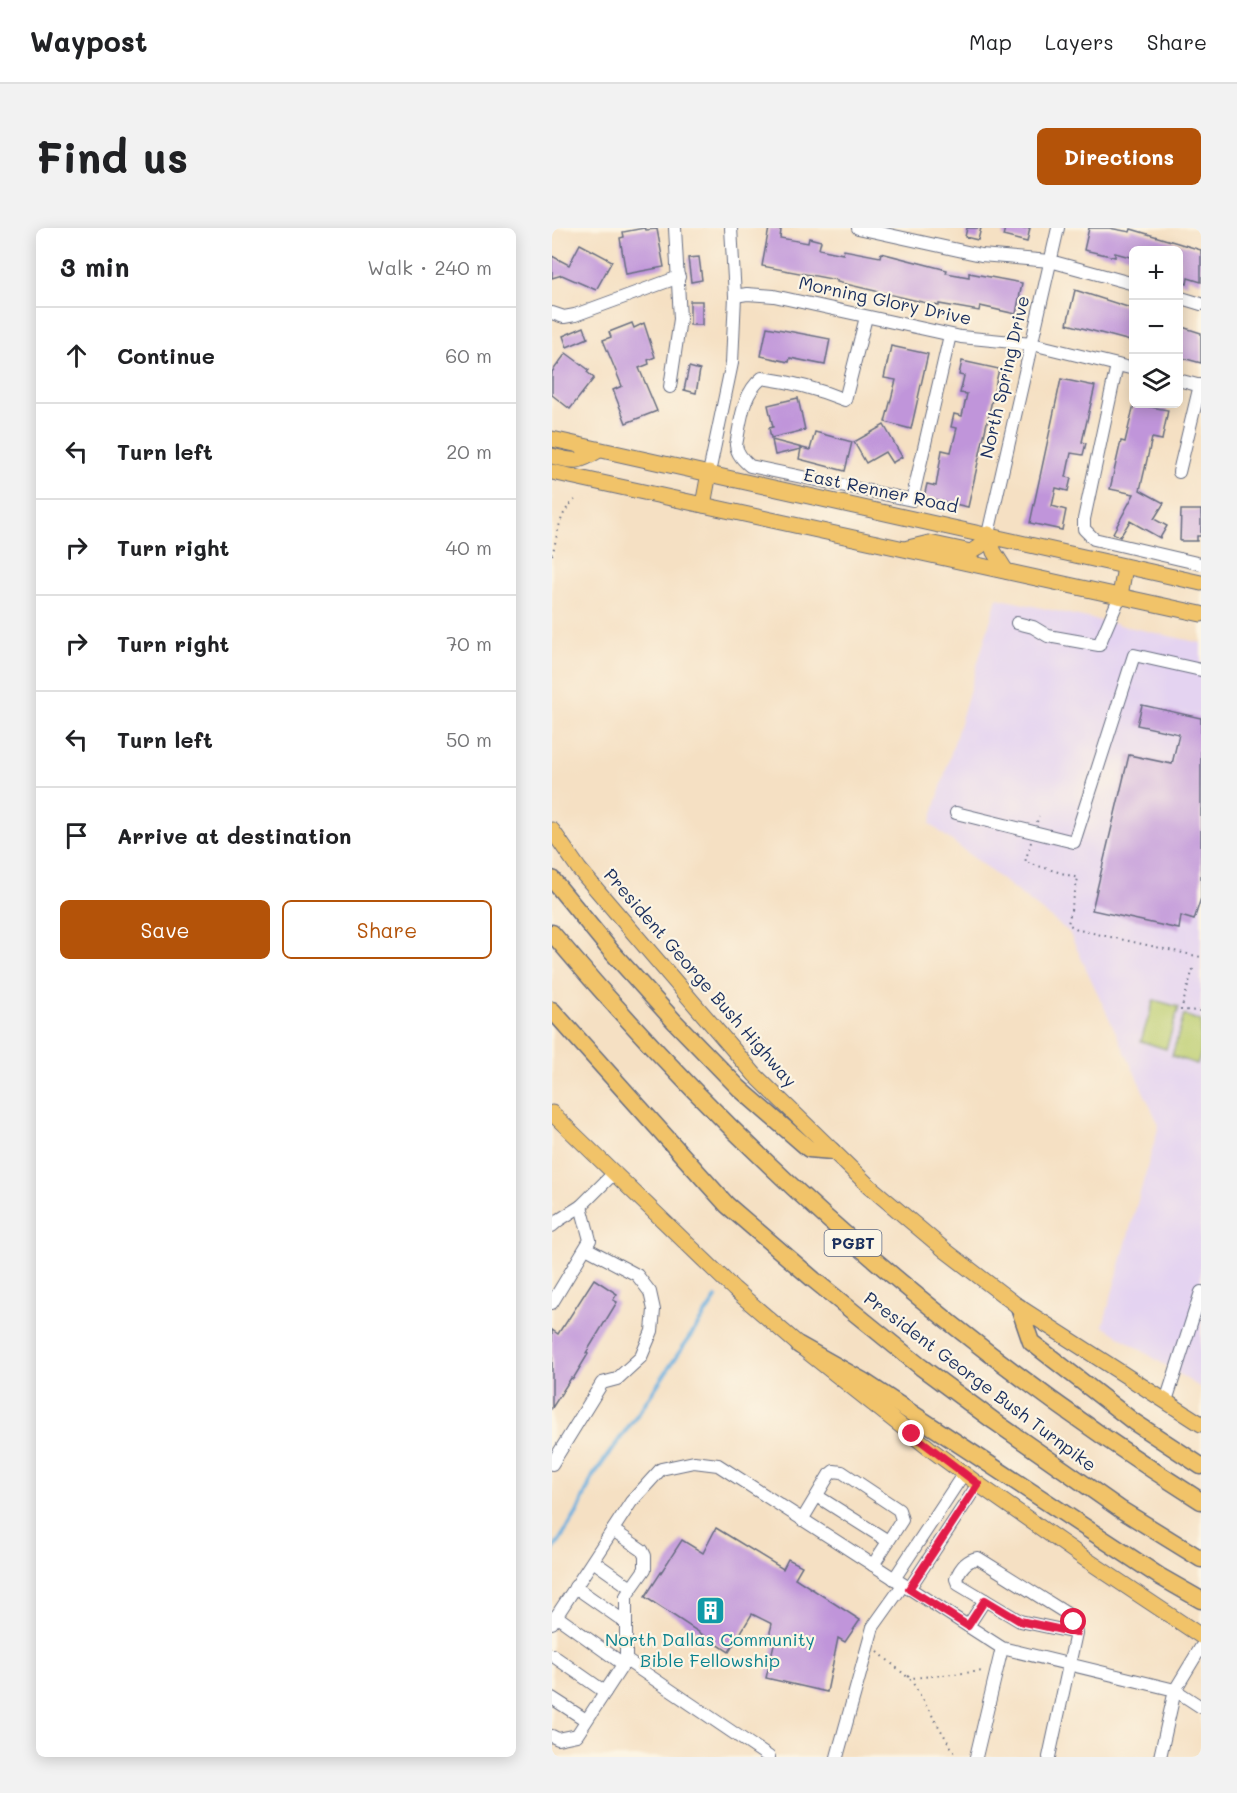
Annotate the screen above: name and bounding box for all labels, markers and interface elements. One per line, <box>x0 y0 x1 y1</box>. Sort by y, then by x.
text: Waypost <box>30 23 147 59</box>
text: Map <box>969 28 1012 55</box>
text: Layers <box>1045 28 1114 55</box>
text: Share <box>1147 28 1207 55</box>
button: Directions <box>1037 128 1201 185</box>
text: Find us <box>36 129 188 184</box>
map controls <box>1129 246 1183 408</box>
button: + <box>1129 246 1183 300</box>
text: 3 min <box>60 250 129 284</box>
text: Walk · 240 m <box>367 254 492 280</box>
street label: Morning Glory Drive <box>797 270 974 330</box>
street label: North Spring Drive <box>974 293 1034 461</box>
button: − <box>1129 300 1183 354</box>
icon: ahead <box>60 339 93 372</box>
text: Continue <box>117 341 215 370</box>
text: 60 m <box>445 342 492 368</box>
button: layers <box>1129 354 1183 408</box>
icon: left <box>60 435 93 468</box>
text: Turn left <box>117 437 213 466</box>
text: 20 m <box>446 438 492 464</box>
street label: East Renner Road <box>802 462 961 518</box>
icon: right <box>60 531 93 564</box>
text: Turn right <box>117 533 229 562</box>
text: 40 m <box>446 534 492 560</box>
icon: right <box>60 627 93 660</box>
text: Turn right <box>117 629 229 658</box>
text: 70 m <box>446 630 492 656</box>
icon: left <box>60 723 93 756</box>
text: Turn left <box>117 725 213 754</box>
text: 50 m <box>446 726 492 752</box>
icon: arrive <box>60 819 93 852</box>
text: Arrive at destination <box>117 821 352 850</box>
street label: President George Bush Highway <box>599 863 802 1092</box>
button: Save <box>60 900 270 959</box>
button: Share <box>282 900 492 959</box>
road number: PGBT <box>824 1230 882 1256</box>
street label: President George Bush Turnpike <box>860 1286 1102 1477</box>
route end <box>898 1420 924 1446</box>
building icon: North Dallas Community Bible Fellowship <box>694 1595 726 1627</box>
route start <box>1060 1608 1086 1634</box>
place label: North Dallas Community Bible Fellowship <box>605 1627 815 1672</box>

